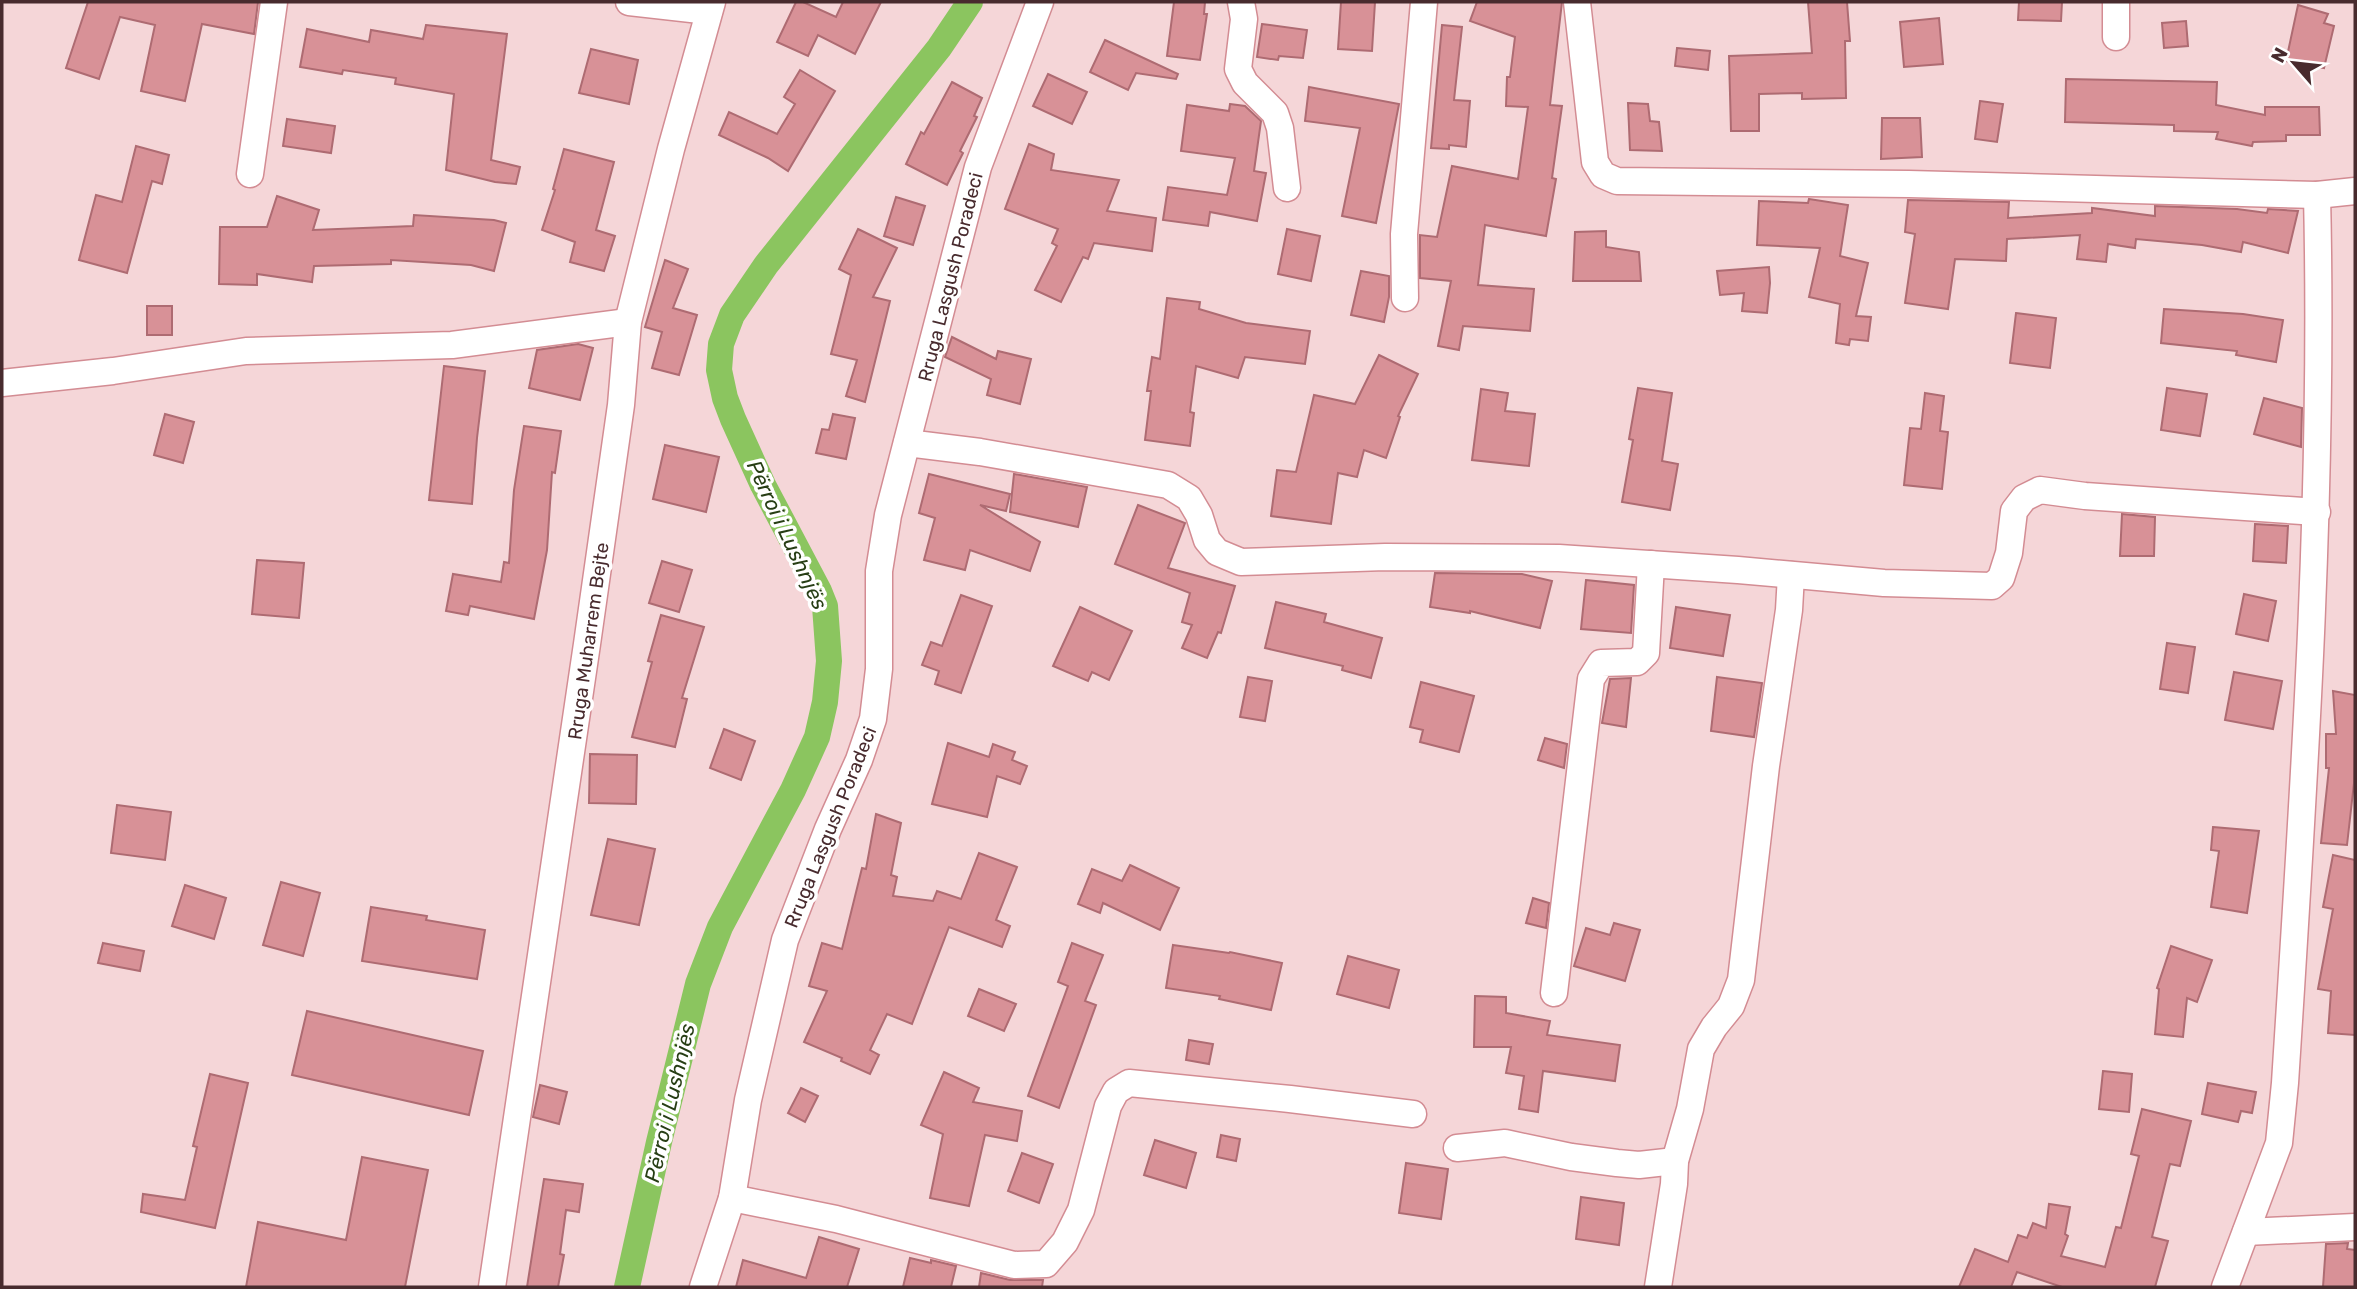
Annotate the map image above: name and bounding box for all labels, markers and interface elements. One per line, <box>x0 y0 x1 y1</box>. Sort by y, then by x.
north arrow <box>2259 28 2329 98</box>
text: N <box>2266 44 2293 67</box>
street label: Rruga Lasgush Poradeci <box>913 170 988 384</box>
water label: Përroi i Lushnjës <box>742 456 833 614</box>
street label: Rruga Muharrem Bejte <box>563 541 614 741</box>
street label: Rruga Lasgush Poradeci <box>780 723 881 931</box>
water label: Përroi i Lushnjës <box>639 1021 700 1185</box>

